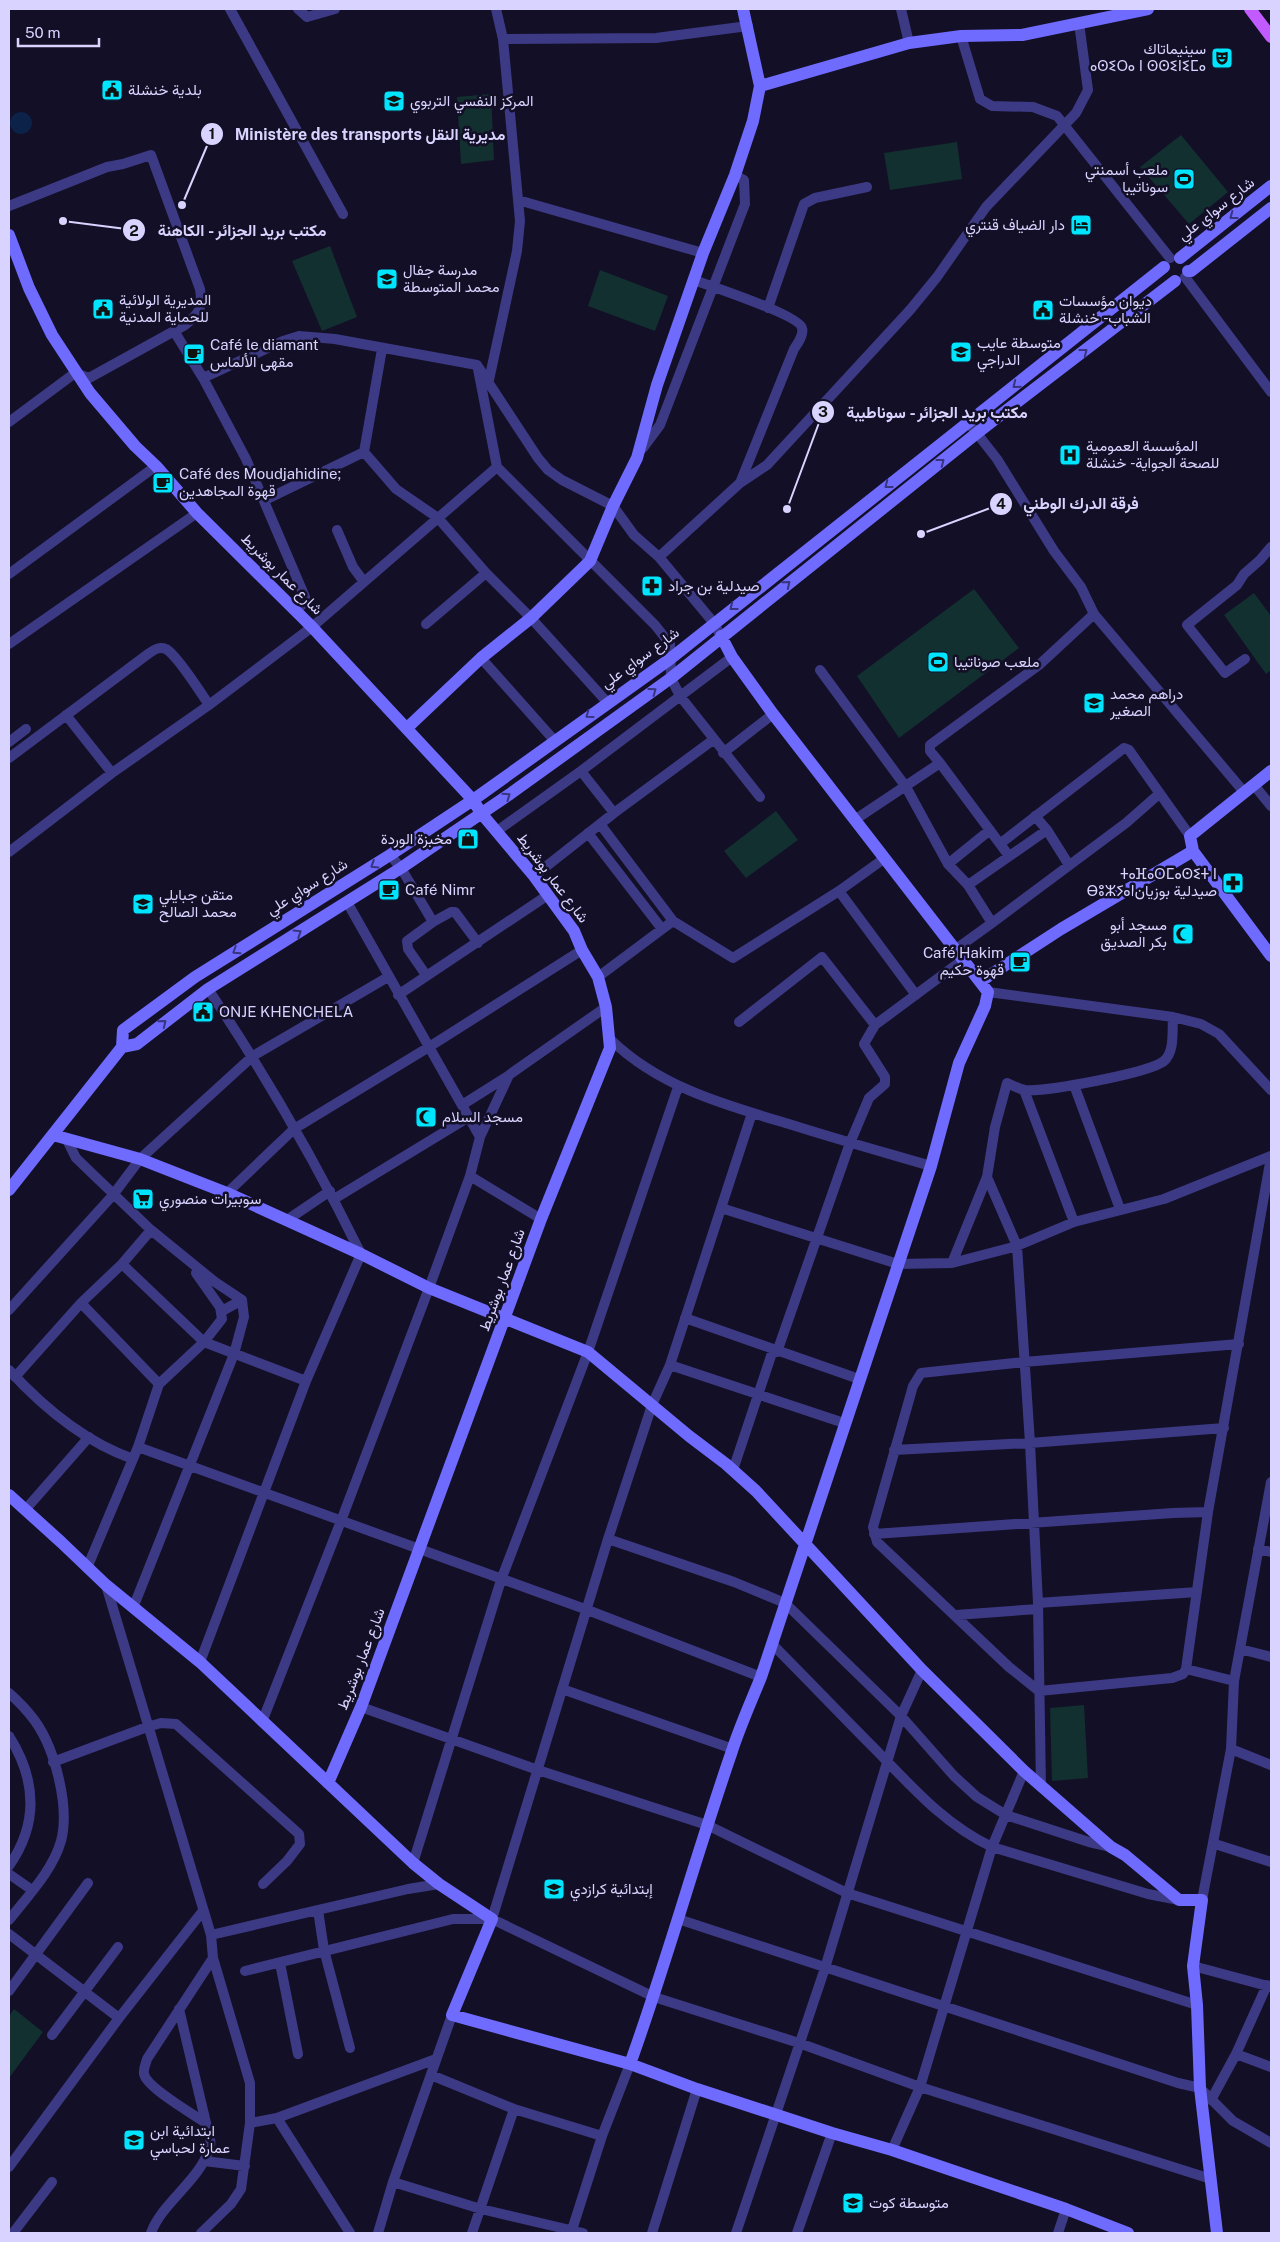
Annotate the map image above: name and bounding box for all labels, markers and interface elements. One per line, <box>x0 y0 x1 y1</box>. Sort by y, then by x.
scale bar <box>18 15 99 47</box>
text: 50 m <box>25 24 60 41</box>
place label: سينيماتاك ⴰⵙⵉⵔⴰ ⵏ ⵙⵙⵉⵏⵉⵎⴰ <box>1090 40 1206 74</box>
theatre icon: سينيماتاك ⴰⵙⵉⵔⴰ ⵏ ⵙⵙⵉⵏⵉⵎⴰ <box>1210 46 1234 70</box>
public building icon: بلدية خنشلة <box>100 78 124 102</box>
place label: بلدية خنشلة <box>128 81 202 99</box>
school or university icon: المركز النفسي التربوي <box>382 89 406 113</box>
place label: المركز النفسي التربوي <box>410 92 534 114</box>
callout: Ministère des transports مديرية النقل <box>199 119 515 150</box>
text: 1 <box>209 125 215 142</box>
text: Ministère des transports مديرية النقل <box>235 125 506 145</box>
place label: ملعب أسمنتي سوناتيبا <box>1085 161 1168 196</box>
sports icon: ملعب أسمنتي سوناتيبا <box>1172 167 1196 191</box>
street label: شارع سواي علي <box>1174 173 1261 248</box>
one-way arrow <box>1229 210 1239 219</box>
hotel icon: دار الضياف قنتري <box>1069 213 1093 237</box>
callout: مكتب بريد الجزائر - الكاهنة <box>122 215 338 246</box>
place label: دار الضياف قنتري <box>965 216 1065 238</box>
text: مكتب بريد الجزائر - الكاهنة <box>158 221 327 241</box>
text: 2 <box>129 222 139 239</box>
place label: مدرسة جفال محمد المتوسطة <box>403 261 500 296</box>
school or university icon: مدرسة جفال محمد المتوسطة <box>375 267 399 291</box>
place label: المديرية الولائية للحماية المدنية <box>119 291 211 326</box>
place label: ديوان مؤسسات الشباب - خنشلة <box>1059 292 1152 327</box>
public building icon: المديرية الولائية للحماية المدنية <box>91 297 115 321</box>
public building icon: ديوان مؤسسات الشباب - خنشلة <box>1031 298 1055 322</box>
place label: متوسطة عايب الدراجي <box>977 334 1061 373</box>
place label: Café le diamant مقهى الألماس <box>210 336 319 372</box>
school or university icon: متوسطة عايب الدراجي <box>949 340 973 364</box>
cafe icon: Café le diamant مقهى الألماس <box>182 342 206 366</box>
one-way arrow <box>1078 349 1088 358</box>
one-way arrow <box>1013 379 1022 387</box>
callout: مكتب بريد الجزائر - سوناطيبة <box>810 397 1039 428</box>
text: 3 <box>818 403 828 420</box>
text: مكتب بريد الجزائر - سوناطيبة <box>846 403 1028 423</box>
place label: المؤسسة العمومية للصحة الجواية - خنشلة <box>1086 437 1219 472</box>
hospital icon: المؤسسة العمومية للصحة الجواية - خنشلة <box>1058 443 1082 467</box>
one-way arrow <box>936 458 945 467</box>
place label: Café des Moudjahidine; قهوة المجاهدين <box>179 465 341 501</box>
cafe icon: Café des Moudjahidine; قهوة المجاهدين <box>151 471 175 495</box>
one-way arrow <box>885 479 894 487</box>
callout: فرقة الدرك الوطني <box>988 488 1149 519</box>
text: فرقة الدرك الوطني <box>1023 494 1139 517</box>
text: 4 <box>996 495 1006 512</box>
street label: شارع عمار بوشريط <box>236 530 327 620</box>
pharmacy icon: صيدلية بن جراد <box>640 574 664 598</box>
place label: صيدلية بن جراد <box>668 577 760 596</box>
one-way arrow <box>781 581 790 590</box>
one-way arrow <box>730 601 739 609</box>
street label: شارع سواي علي <box>597 623 685 696</box>
sports icon: ملعب صوناتيبا <box>926 650 950 674</box>
place label: ملعب صوناتيبا <box>954 653 1040 671</box>
place label: دراهم محمد الصغير <box>1109 685 1183 720</box>
one-way arrow <box>647 688 656 696</box>
school or university icon: دراهم محمد الصغير <box>1082 691 1106 715</box>
one-way arrow <box>585 709 595 718</box>
one-way arrow <box>501 793 511 802</box>
shop icon: مخبزة الوردة <box>456 827 480 851</box>
place label: مخبزة الوردة <box>381 830 452 848</box>
street label: شارع عمار بوشريط <box>512 830 593 928</box>
street label: شارع سواي علي <box>263 855 353 922</box>
one-way arrow <box>370 858 379 868</box>
place label: ⵜⴰⴼⴰⵔⵎⴰⵙⵉⵜ ⵏ ⴱⵓⵣⵢⴰⵏصيدلية بوزيان <box>1086 865 1217 900</box>
pharmacy icon: ⵜⴰⴼⴰⵔⵎⴰⵙⵉⵜ ⵏ ⴱⵓⵣⵢⴰⵏصيدلية بوزيان <box>1221 871 1245 895</box>
cafe icon: Café Nimr <box>377 878 401 902</box>
place label: Café Nimr <box>405 881 475 898</box>
place label: متقن جبايلي محمد الصالح <box>159 886 237 923</box>
school or university icon: متقن جبايلي محمد الصالح <box>131 892 155 916</box>
place label: مسجد أبو بكر الصديق <box>1101 916 1167 952</box>
mosque icon: مسجد أبو بكر الصديق <box>1171 922 1195 946</box>
one-way arrow <box>292 929 301 939</box>
one-way arrow <box>232 944 241 954</box>
place label: Café Hakim قهوة حكيم <box>923 944 1004 980</box>
cafe icon: Café Hakim قهوة حكيم <box>1008 950 1032 974</box>
public building icon: ONJE KHENCHELA <box>191 1000 215 1024</box>
place label: ONJE KHENCHELA <box>219 1003 354 1020</box>
one-way arrow <box>157 1019 166 1028</box>
mosque icon: مسجد السلام <box>414 1105 438 1129</box>
place label: مسجد السلام <box>442 1108 523 1127</box>
supermarket icon: سوبيرات منصوري <box>131 1187 155 1211</box>
place label: سوبيرات منصوري <box>159 1190 261 1212</box>
street label: شارع عمار بوشريط <box>475 1226 531 1334</box>
street label: شارع عمار بوشريط <box>333 1605 391 1713</box>
school or university icon: إبتدائية كرازدي <box>542 1877 566 1901</box>
place label: إبتدائية كرازدي <box>570 1880 653 1902</box>
place label: ابتدائية ابن عمارة لحباسي <box>150 2122 230 2161</box>
school or university icon: ابتدائية ابن عمارة لحباسي <box>122 2128 146 2152</box>
school or university icon: متوسطة كوت <box>841 2191 865 2215</box>
place label: متوسطة كوت <box>869 2194 949 2212</box>

